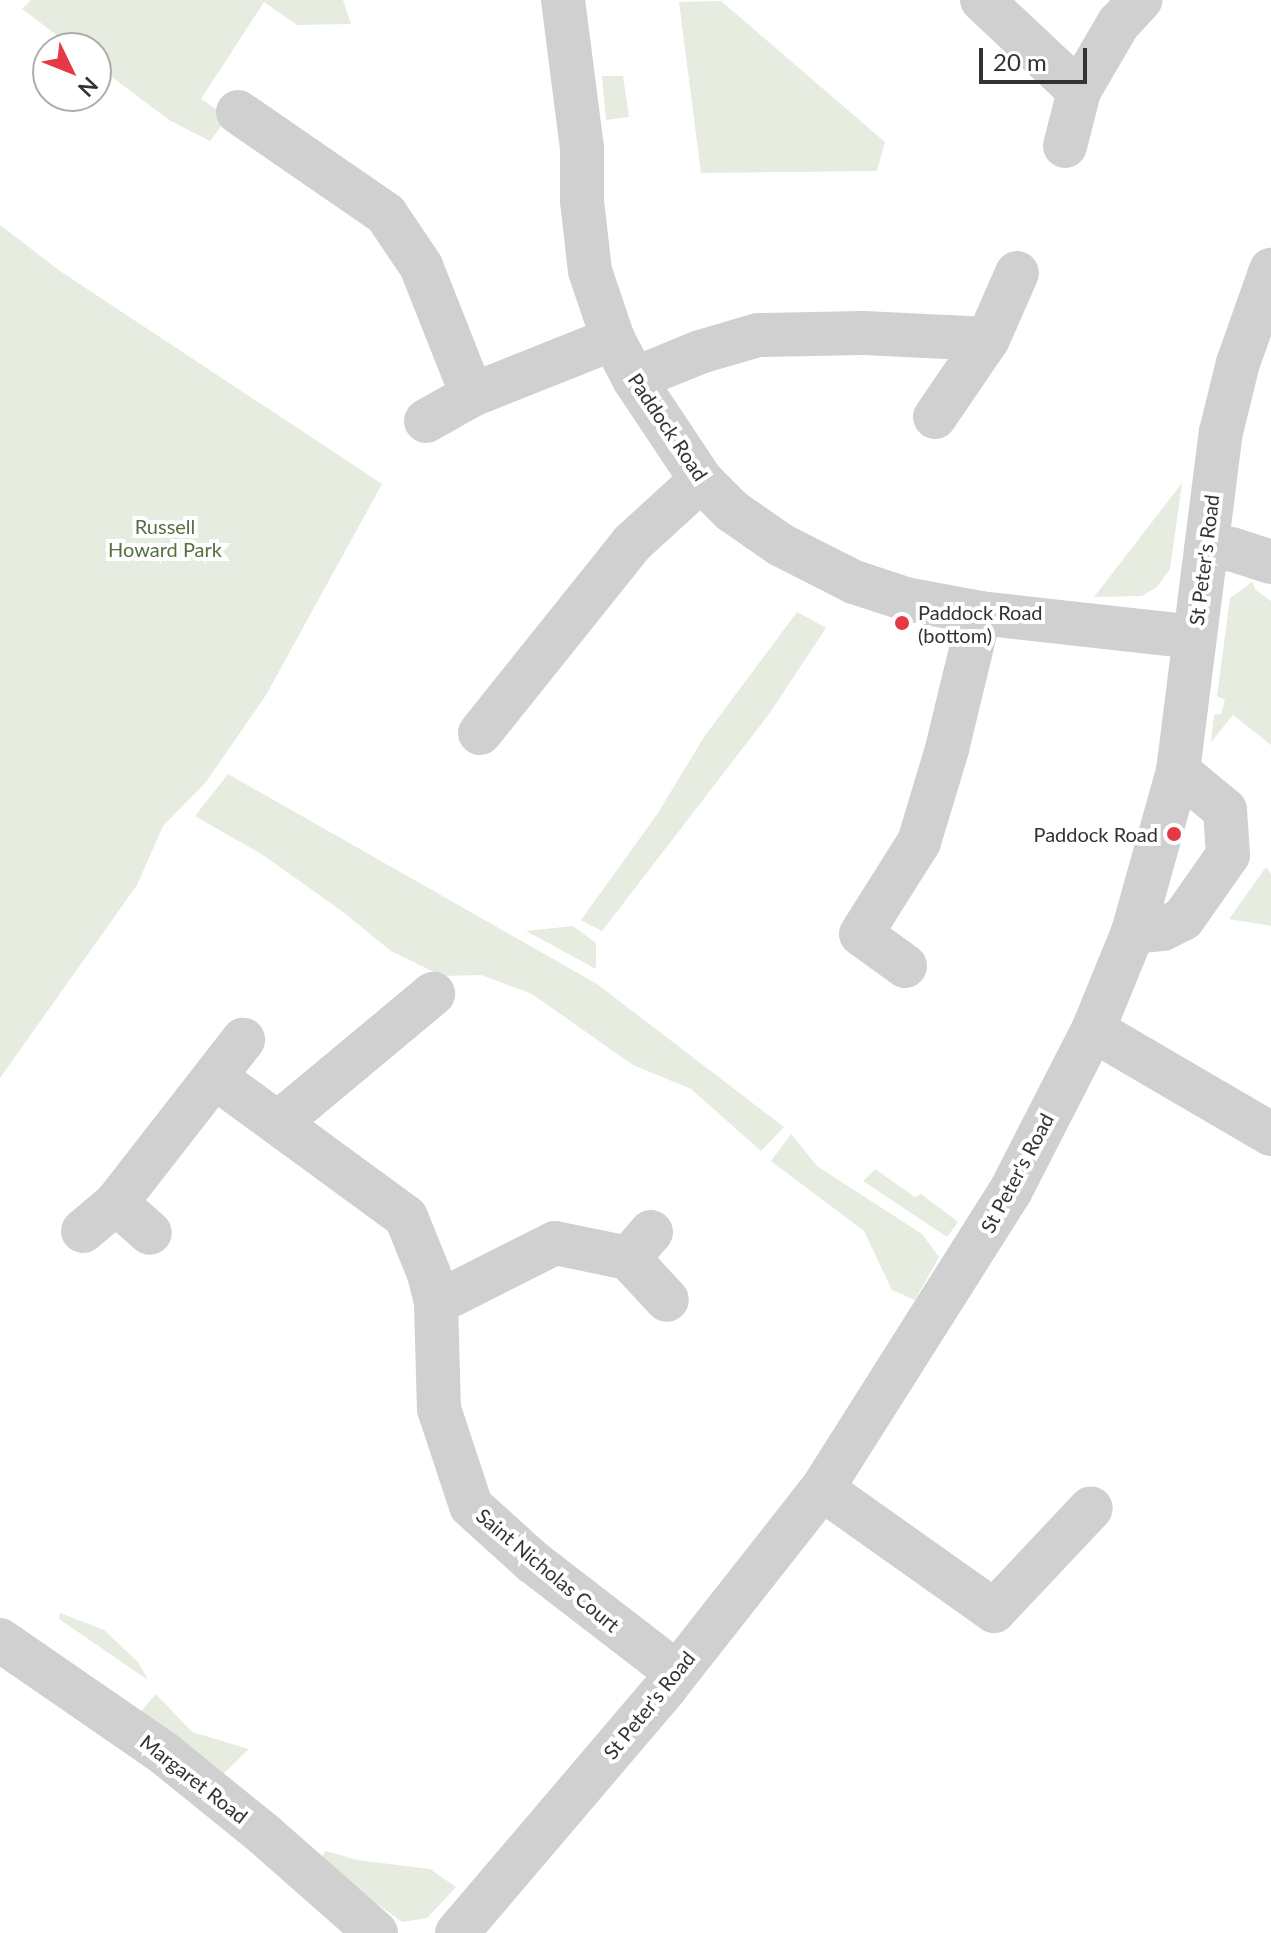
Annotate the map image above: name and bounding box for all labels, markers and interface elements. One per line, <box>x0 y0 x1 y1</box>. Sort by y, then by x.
north arrow <box>32 32 112 112</box>
scale bar <box>983 32 1091 82</box>
text: 20 m <box>993 47 1047 76</box>
text: N <box>73 72 104 103</box>
street label: Paddock Road <box>623 369 713 485</box>
street label: St Peter's Road <box>1184 493 1224 627</box>
park label: Russell Howard Park <box>108 514 222 561</box>
place label: Paddock Road (bottom) <box>918 600 1043 647</box>
marker: Paddock Road (bottom) <box>893 614 911 632</box>
place label: Paddock Road <box>1033 822 1158 846</box>
marker: Paddock Road <box>1165 825 1183 843</box>
street label: St Peter's Road <box>975 1109 1059 1237</box>
street label: Saint Nicholas Court <box>472 1503 624 1637</box>
street label: St Peter's Road <box>598 1646 700 1764</box>
street label: Margaret Road <box>136 1730 252 1828</box>

